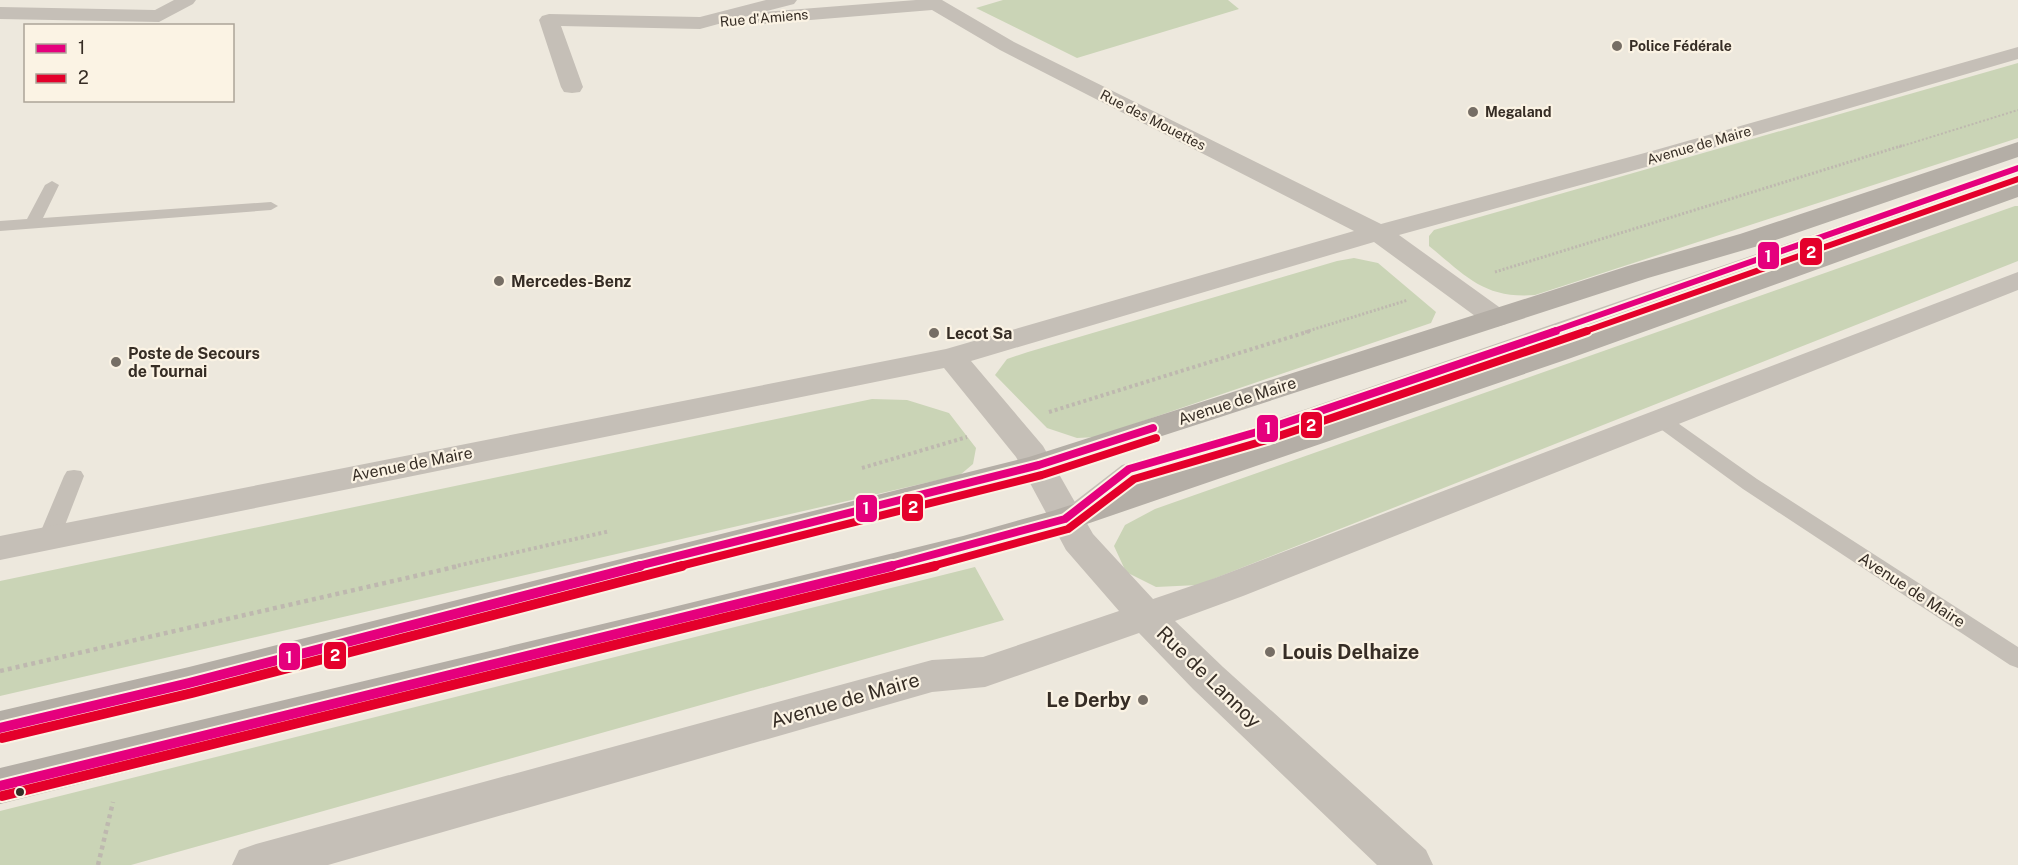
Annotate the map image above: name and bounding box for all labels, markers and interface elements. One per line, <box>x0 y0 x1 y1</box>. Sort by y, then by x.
street label: Rue d'Amiens <box>719 6 809 30</box>
legend <box>24 24 234 102</box>
text: 1 <box>78 37 85 58</box>
place label: Police Fédérale <box>1629 38 1732 54</box>
marker: Police Fédérale <box>1610 39 1624 53</box>
text: 2 <box>78 67 89 88</box>
street label: Rue des Mouettes <box>1098 87 1208 153</box>
place label: Megaland <box>1485 104 1551 120</box>
marker: Megaland <box>1466 105 1480 119</box>
street label: Avenue de Maire <box>1645 122 1753 168</box>
line badge: 2 <box>1799 237 1823 266</box>
line badge: 1 <box>1757 241 1780 270</box>
text: 2 <box>1806 243 1816 262</box>
text: 1 <box>1765 247 1771 266</box>
place label: Mercedes-Benz <box>511 272 631 291</box>
marker: Mercedes-Benz <box>492 274 506 288</box>
place label: Lecot Sa <box>946 324 1012 343</box>
marker: Lecot Sa <box>927 326 941 340</box>
place label: Poste de Secours de Tournai <box>128 344 260 381</box>
marker: Poste de Secours de Tournai <box>109 355 123 369</box>
street label: Avenue de Maire <box>1176 373 1298 429</box>
line badge: 2 <box>1300 411 1323 439</box>
line badge: 1 <box>1256 414 1279 443</box>
text: 2 <box>1306 416 1316 435</box>
text: 1 <box>1265 419 1271 438</box>
street label: Avenue de Maire <box>350 443 474 485</box>
line badge: 2 <box>901 493 924 522</box>
line badge: 1 <box>855 494 878 523</box>
text: 2 <box>908 498 918 517</box>
text: 1 <box>863 499 869 518</box>
street label: Avenue de Maire <box>1855 548 1969 632</box>
street label: Rue de Lannoy <box>1152 621 1266 733</box>
place label: Louis Delhaize <box>1282 640 1419 664</box>
line badge: 2 <box>323 641 347 670</box>
line badge: 1 <box>278 642 301 671</box>
marker: Louis Delhaize <box>1263 645 1277 659</box>
text: 2 <box>330 646 340 665</box>
text: 1 <box>286 648 292 667</box>
street label: Avenue de Maire <box>768 667 922 733</box>
place label: Le Derby <box>1046 688 1131 712</box>
marker: Le Derby <box>1136 693 1150 707</box>
unlabelled marker <box>14 786 26 798</box>

